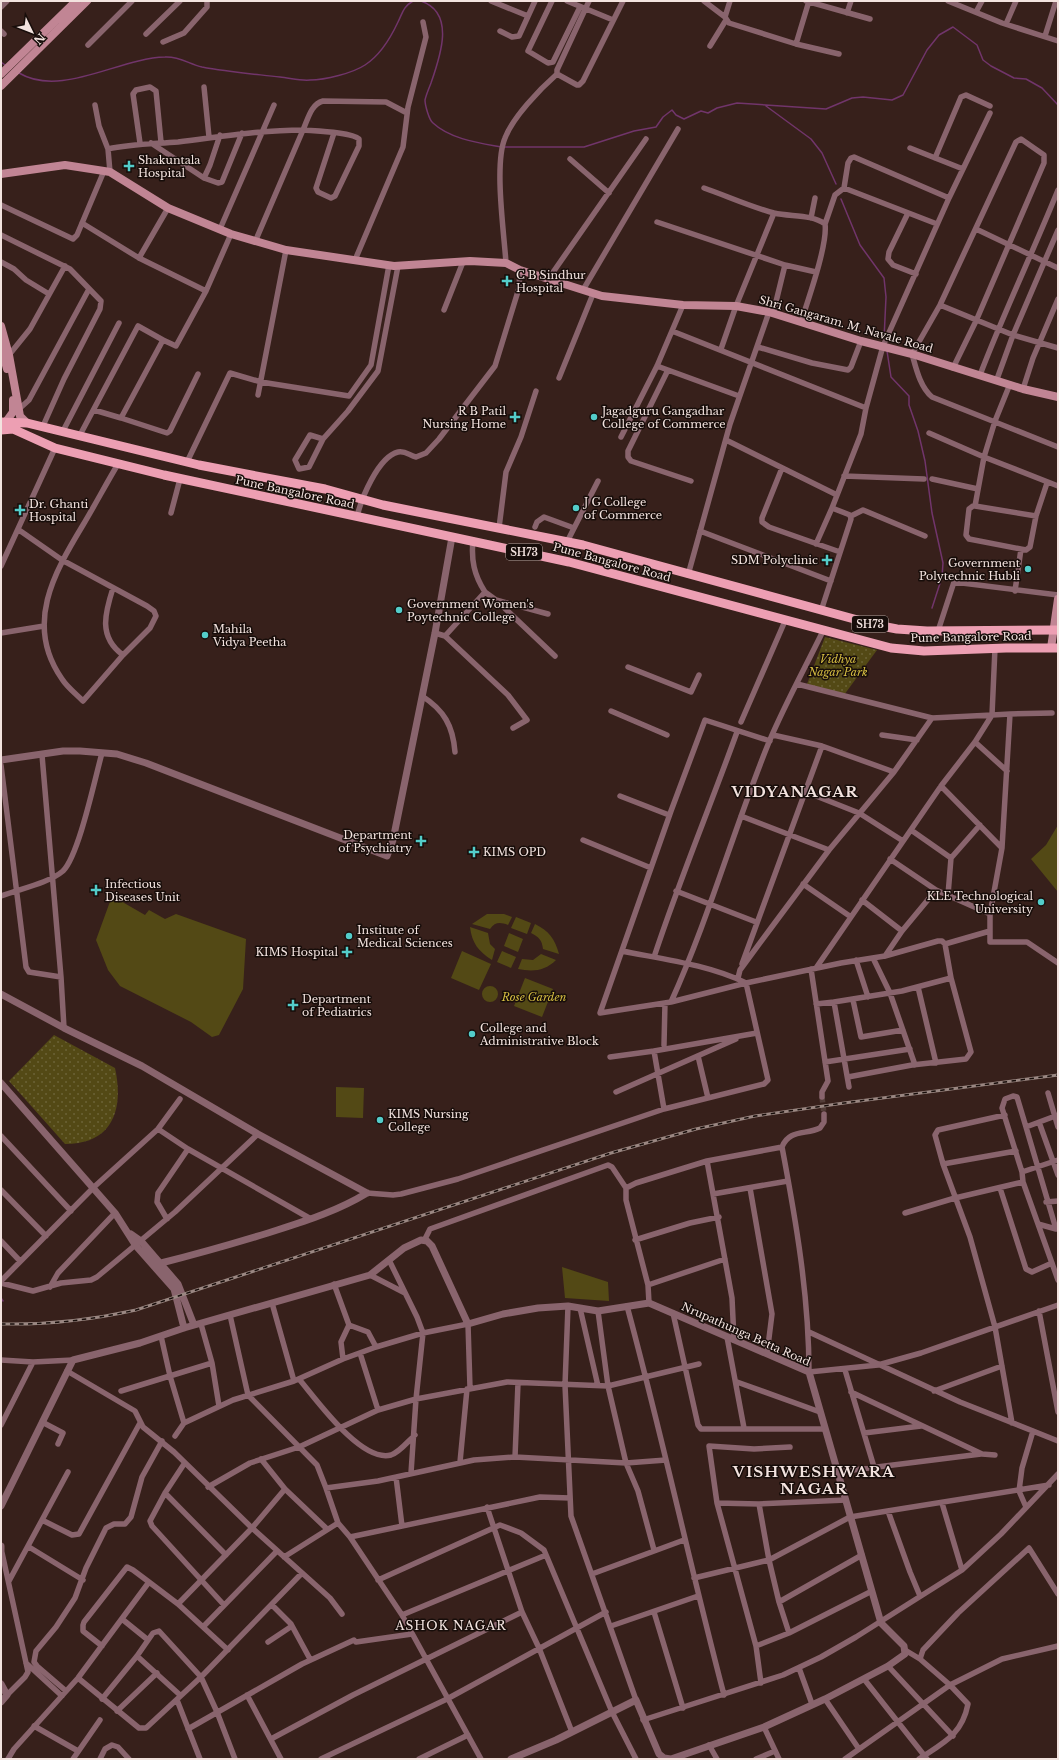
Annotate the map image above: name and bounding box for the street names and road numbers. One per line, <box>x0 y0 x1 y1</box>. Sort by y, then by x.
street label: Shri Gangaram. M. Navale Road <box>757 292 935 356</box>
street label: Pune Bangalore Road <box>234 473 356 512</box>
street label: Pune Bangalore Road <box>552 540 673 585</box>
road number: SH73 <box>506 544 542 560</box>
road number: SH73 <box>852 616 888 632</box>
street label: Pune Bangalore Road <box>910 629 1032 645</box>
street label: Nrupathunga Betta Road <box>679 1299 813 1369</box>

